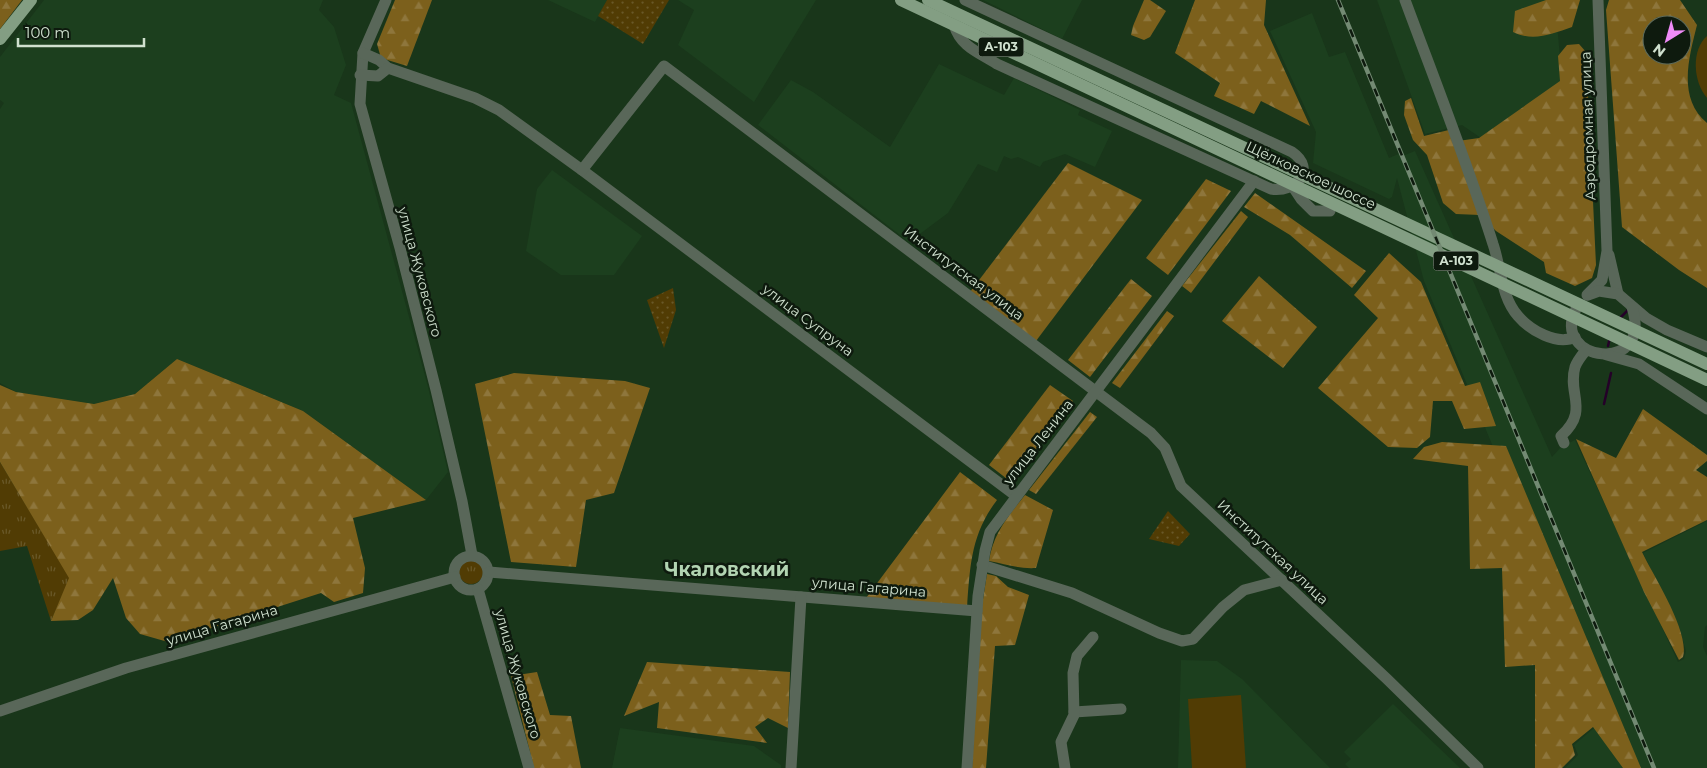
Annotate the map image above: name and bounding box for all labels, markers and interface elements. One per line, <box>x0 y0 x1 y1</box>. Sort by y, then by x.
scale bar <box>18 15 144 47</box>
north arrow <box>1642 15 1692 65</box>
text: 100 m <box>25 23 70 42</box>
road number: А-103 <box>978 38 1024 56</box>
text: N <box>1649 40 1669 61</box>
street label: Аэродромная улица <box>1576 51 1600 201</box>
street label: Щёлковское шоссе <box>1243 137 1379 213</box>
street label: улица Жуковского <box>394 204 446 339</box>
street label: Институтская улица <box>900 222 1028 324</box>
road number: А-103 <box>1434 252 1478 270</box>
street label: улица Супруна <box>758 279 857 360</box>
street label: улица Ленина <box>998 396 1077 489</box>
street label: Институтская улица <box>1214 496 1332 608</box>
district label: Чкаловский <box>665 558 789 581</box>
street label: улица Гагарина <box>810 573 927 601</box>
street label: улица Гагарина <box>163 601 280 650</box>
street label: улица Жуковского <box>491 606 545 741</box>

